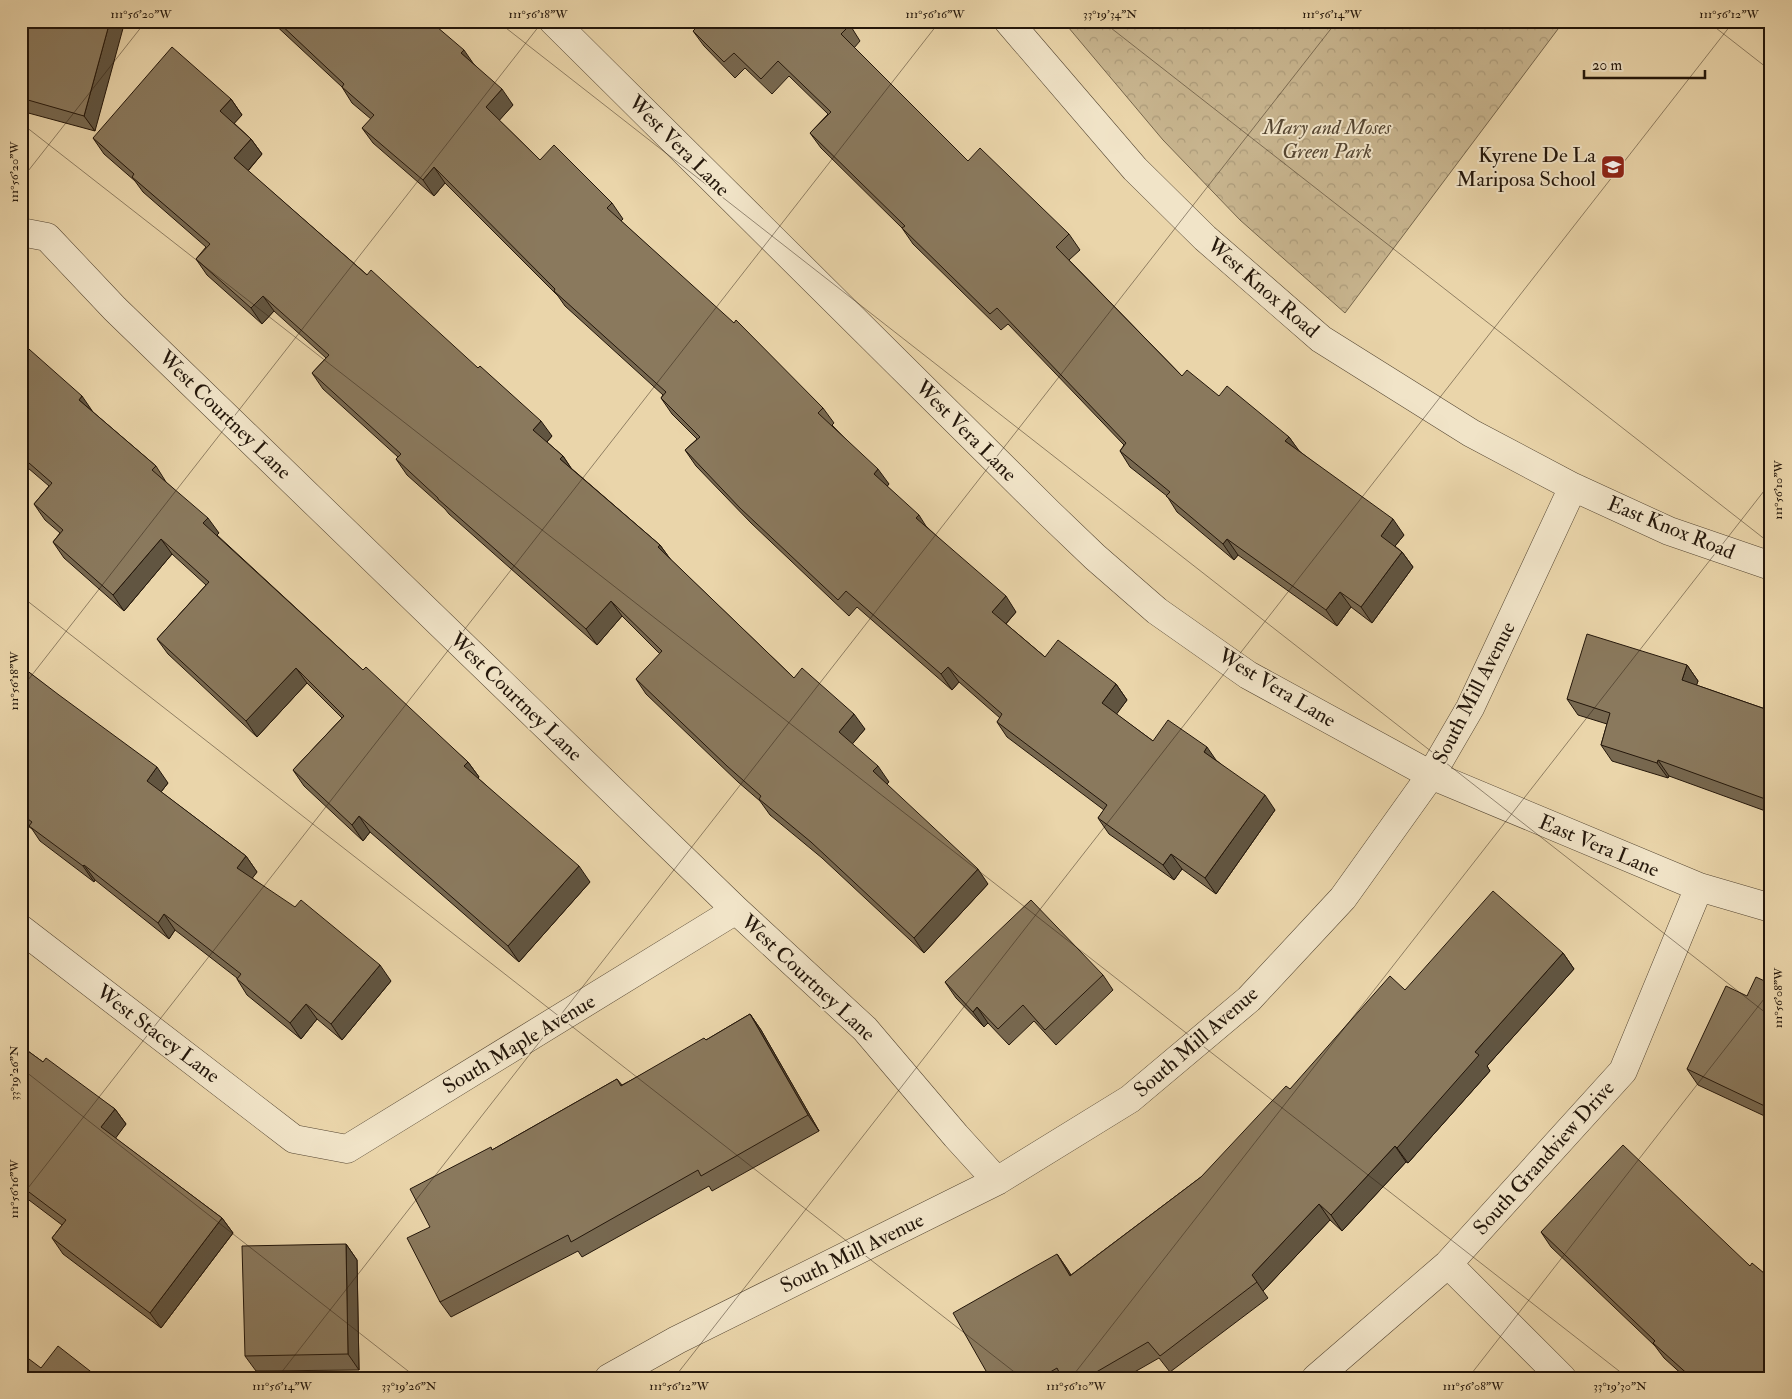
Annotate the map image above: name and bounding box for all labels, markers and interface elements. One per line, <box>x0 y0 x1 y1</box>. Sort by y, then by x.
text: 111°56'20"W <box>110 7 172 22</box>
text: 111°56'18"W <box>509 7 568 22</box>
text: 111°56'16"W <box>905 7 965 22</box>
text: 33°19'34"N <box>1083 7 1137 22</box>
text: 111°56'14"W <box>1302 7 1363 22</box>
text: 111°56'12"W <box>1699 7 1759 22</box>
scale bar <box>1584 48 1706 80</box>
text: 20 m <box>1592 56 1622 75</box>
street label: West Vera Lane <box>622 89 736 203</box>
park label: Mary and Moses Green Park <box>1261 114 1392 165</box>
text: 111°56'20"W <box>7 141 22 203</box>
place label: Kyrene De La Mariposa School <box>1456 142 1597 193</box>
school or university icon: Kyrene De La Mariposa School <box>1600 154 1626 180</box>
street label: West Knox Road <box>1201 231 1325 344</box>
street label: West Courtney Lane <box>152 344 297 485</box>
street label: West Vera Lane <box>909 374 1023 488</box>
text: 111°56'10"W <box>1771 460 1786 520</box>
street label: East Knox Road <box>1603 490 1739 566</box>
street label: South Mill Avenue <box>1426 617 1522 769</box>
street label: West Courtney Lane <box>443 626 588 767</box>
street label: West Vera Lane <box>1212 642 1341 734</box>
text: 111°56'18"W <box>7 651 22 710</box>
street label: East Vera Lane <box>1535 808 1664 884</box>
street label: West Courtney Lane <box>734 908 881 1047</box>
text: 111°56'08"W <box>1771 967 1786 1028</box>
street label: West Stacey Lane <box>90 978 225 1089</box>
street label: South Mill Avenue <box>1128 980 1264 1104</box>
street label: South Maple Avenue <box>438 988 600 1100</box>
text: 33°19'26"N <box>7 1045 22 1101</box>
street label: South Grandview Drive <box>1467 1075 1621 1241</box>
text: 111°56'16"W <box>7 1159 22 1219</box>
street label: South Mill Avenue <box>776 1206 929 1299</box>
text: 111°56'14"W <box>252 1379 313 1394</box>
text: 33°19'26"N <box>381 1379 437 1394</box>
text: 111°56'12"W <box>649 1379 709 1394</box>
text: 111°56'10"W <box>1046 1379 1106 1394</box>
text: 111°56'08"W <box>1443 1379 1504 1394</box>
text: 33°19'30"N <box>1593 1379 1647 1394</box>

